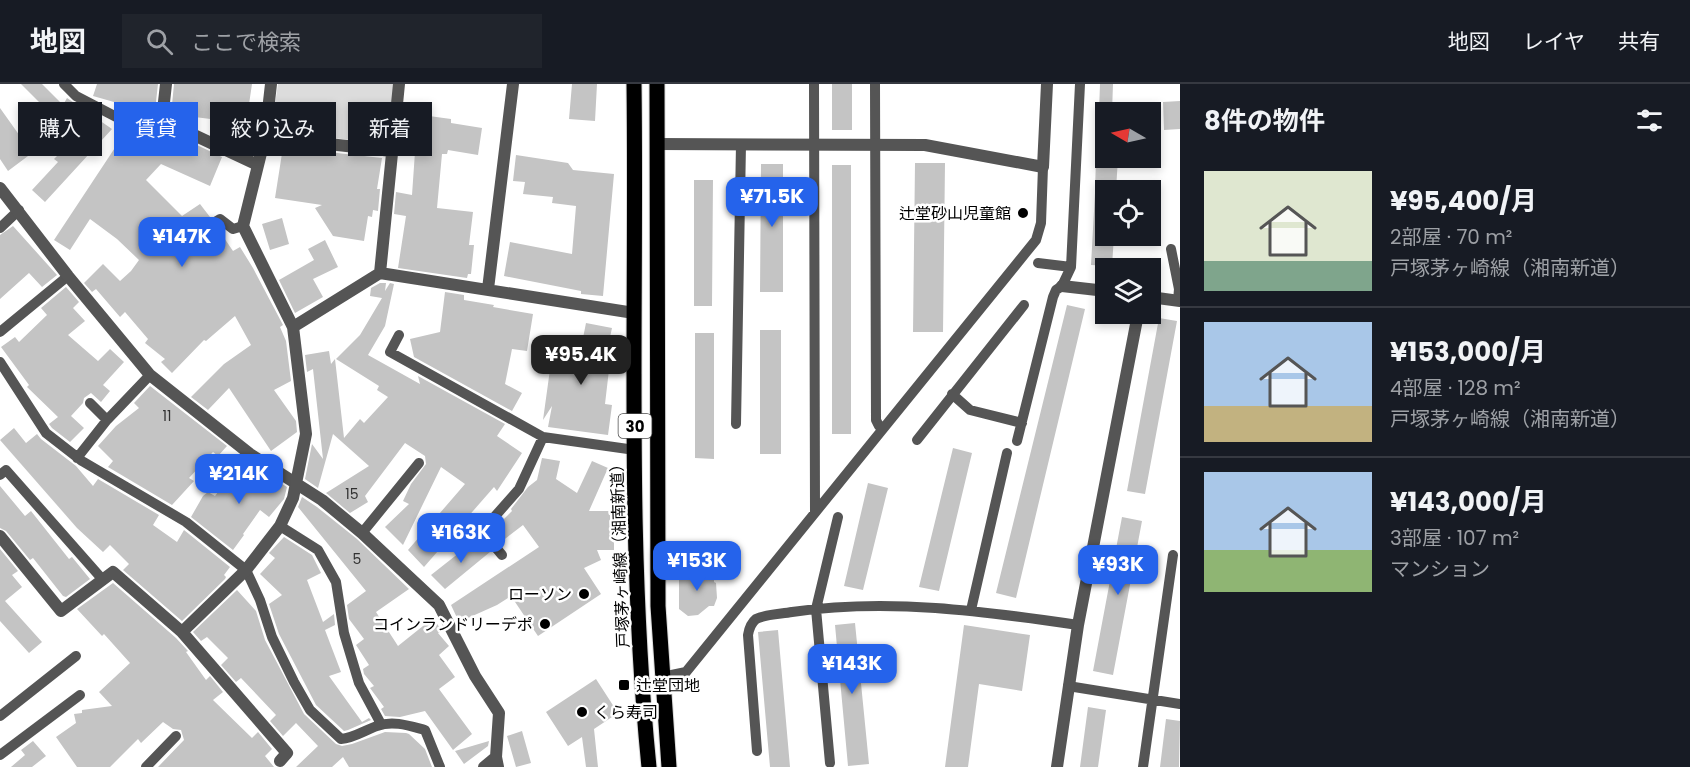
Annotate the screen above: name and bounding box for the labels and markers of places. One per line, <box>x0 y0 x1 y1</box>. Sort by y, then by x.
pin: ¥71.5K <box>723 177 821 228</box>
place label: 辻堂砂山児童館 <box>899 202 1011 225</box>
marker: 辻堂砂山児童館 <box>1016 206 1030 220</box>
pin: ¥147K <box>140 217 224 268</box>
pin: ¥95.4K <box>532 335 630 386</box>
pin: ¥214K <box>197 454 281 505</box>
pin: ¥163K <box>419 513 503 564</box>
pin: ¥153K <box>655 541 739 592</box>
pin: ¥93K <box>1082 545 1154 596</box>
place label: ローソン <box>508 583 572 606</box>
marker: ローソン <box>577 587 591 601</box>
place label: コインランドリーデポ <box>373 613 533 636</box>
marker: コインランドリーデポ <box>538 617 552 631</box>
pin: ¥143K <box>810 644 894 695</box>
place label: 辻堂団地 <box>636 674 700 697</box>
marker: 辻堂団地 <box>617 678 631 692</box>
place label: くら寿司 <box>594 701 658 724</box>
marker: くら寿司 <box>575 705 589 719</box>

